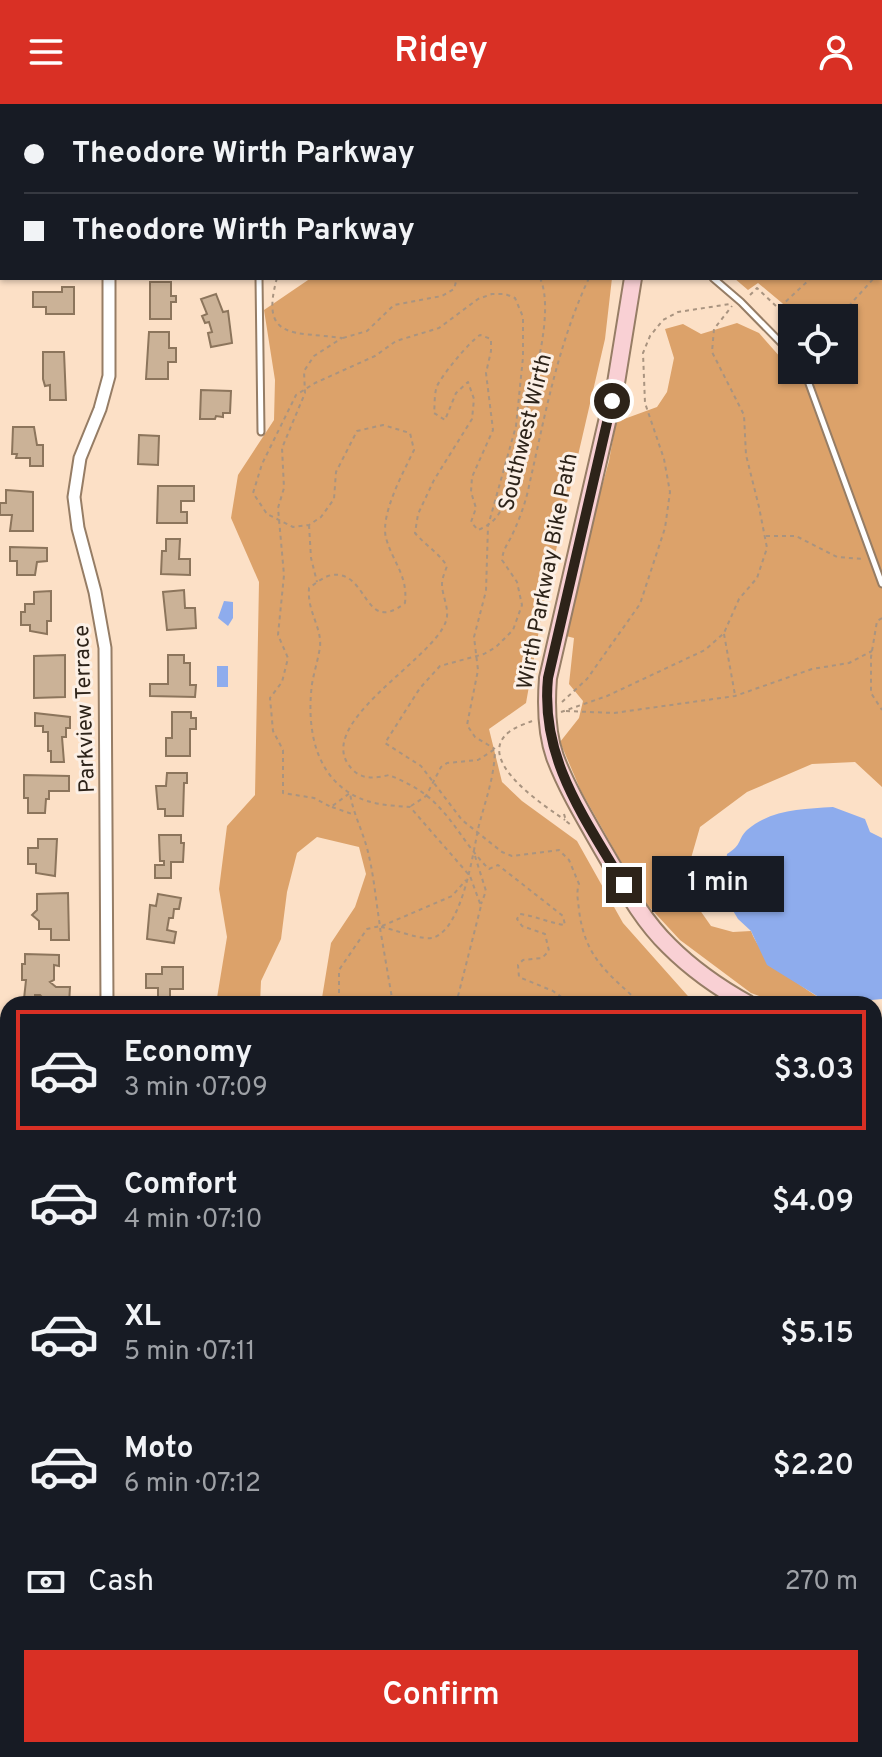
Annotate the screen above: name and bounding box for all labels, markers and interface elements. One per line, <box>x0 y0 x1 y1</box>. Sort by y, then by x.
text: Ridey <box>394 29 488 75</box>
icon: menu <box>24 30 68 74</box>
icon: person <box>814 30 858 74</box>
text: Theodore Wirth Parkway <box>72 136 415 173</box>
text: Theodore Wirth Parkway <box>72 213 415 250</box>
map controls <box>778 304 858 384</box>
button: locate <box>778 304 858 384</box>
street label: Southwest Wirth <box>494 351 559 514</box>
route start <box>594 383 630 419</box>
street label: Wirth Parkway Bike Path <box>512 451 585 692</box>
street label: Parkview Terrace <box>69 625 102 793</box>
callout: 1 min <box>652 857 784 913</box>
route end <box>606 867 642 903</box>
text: 1 min <box>687 867 749 900</box>
icon: car <box>28 1034 100 1106</box>
text: Economy <box>124 1035 252 1072</box>
text: $3.03 <box>774 1052 854 1089</box>
text: 3 min · 07:09 <box>124 1072 268 1105</box>
icon: car <box>28 1166 100 1238</box>
text: Comfort <box>124 1167 237 1204</box>
text: $4.09 <box>772 1184 854 1221</box>
text: 4 min · 07:10 <box>124 1204 262 1237</box>
icon: car <box>28 1298 100 1370</box>
text: XL <box>124 1299 161 1336</box>
text: $5.15 <box>780 1316 854 1353</box>
text: 5 min · 07:11 <box>124 1336 255 1369</box>
icon: car <box>28 1430 100 1502</box>
text: Moto <box>124 1431 194 1468</box>
text: $2.20 <box>773 1448 854 1485</box>
text: 6 min · 07:12 <box>124 1468 261 1501</box>
icon: cash <box>24 1560 68 1604</box>
text: Cash <box>88 1564 154 1601</box>
text: 270 m <box>785 1566 858 1599</box>
button: Confirm <box>24 1650 858 1742</box>

